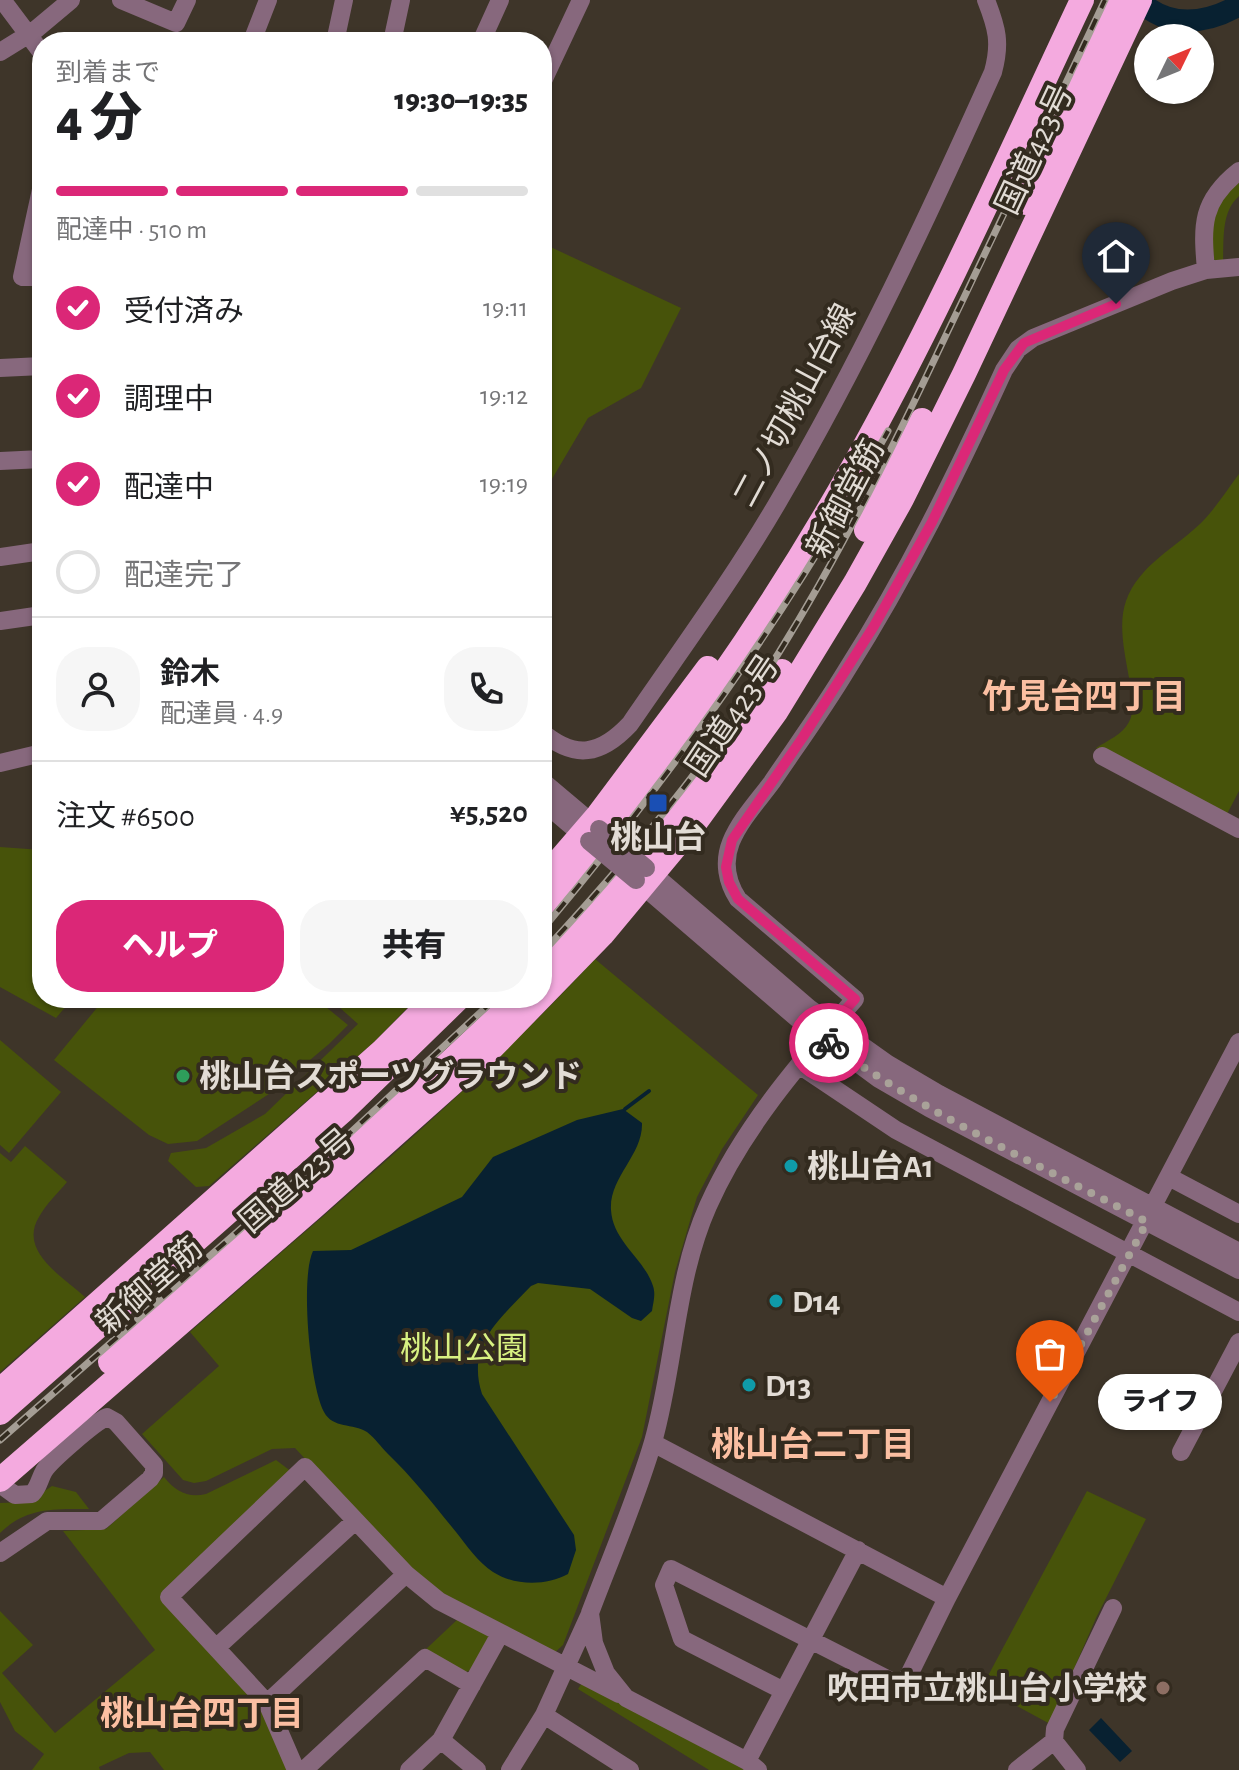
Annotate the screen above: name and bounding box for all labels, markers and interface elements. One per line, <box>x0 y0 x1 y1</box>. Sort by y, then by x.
north arrow <box>1134 24 1214 104</box>
map controls <box>1134 24 1214 104</box>
text: 到着まで <box>56 60 160 86</box>
street label: 国道423号 <box>989 79 1079 219</box>
text: 19:30–19:35 <box>394 85 528 115</box>
text: 4 分 <box>56 93 142 145</box>
text: 配達中 · 510 m <box>56 217 207 243</box>
pin <box>1082 222 1150 304</box>
icon: home <box>1094 234 1138 278</box>
icon: check <box>56 286 100 330</box>
text: 19:11 <box>483 295 528 321</box>
text: 受付済み <box>124 297 244 327</box>
street label: 二ノ切桃山台線 <box>726 298 862 512</box>
icon: check <box>56 374 100 418</box>
text: 19:12 <box>480 383 528 409</box>
text: 調理中 <box>124 385 214 415</box>
street label: 新御堂筋 <box>800 434 890 562</box>
icon: check <box>56 462 100 506</box>
text: 19:19 <box>480 471 528 497</box>
text: 配達中 <box>124 473 214 503</box>
text: 配達完了 <box>124 561 244 591</box>
button: person <box>56 647 140 731</box>
button: phone <box>444 647 528 731</box>
street label: 国道423号 <box>679 648 785 782</box>
text: 鈴木 <box>160 659 220 689</box>
district label: 竹見台四丁目 <box>982 678 1186 715</box>
text: 配達員 · 4.9 <box>160 701 283 727</box>
marker: 桃山台 <box>647 792 669 814</box>
text: ¥5,520 <box>450 798 528 828</box>
text: 注文 #6500 <box>56 802 195 832</box>
place label: 桃山台 <box>610 820 706 854</box>
button: ヘルプ <box>56 900 284 992</box>
button: 共有 <box>300 900 528 992</box>
courier <box>789 1003 869 1083</box>
icon: bike <box>807 1021 851 1065</box>
place label: 桃山台スポーツグラウンド <box>199 1059 582 1093</box>
marker: 桃山台スポーツグラウンド <box>174 1067 192 1085</box>
street label: 国道423号 <box>232 1122 360 1238</box>
place label: 桃山台A1 <box>807 1149 934 1183</box>
marker: 桃山台A1 <box>782 1157 800 1175</box>
street label: 新御堂筋 <box>90 1230 208 1340</box>
place label: D14 <box>792 1286 841 1318</box>
marker: D14 <box>767 1292 785 1310</box>
pin <box>1016 1320 1084 1402</box>
park label: 桃山公園 <box>400 1331 528 1365</box>
icon: bag <box>1028 1332 1072 1376</box>
place label: D13 <box>765 1370 811 1402</box>
callout: ライフ <box>1098 1374 1222 1430</box>
marker: D13 <box>740 1376 758 1394</box>
text: ライフ <box>1121 1389 1199 1415</box>
district label: 桃山台二丁目 <box>711 1426 915 1463</box>
place label: 吹田市立桃山台小学校 <box>827 1671 1147 1705</box>
marker: 吹田市立桃山台小学校 <box>1154 1679 1172 1697</box>
district label: 桃山台四丁目 <box>100 1695 304 1732</box>

